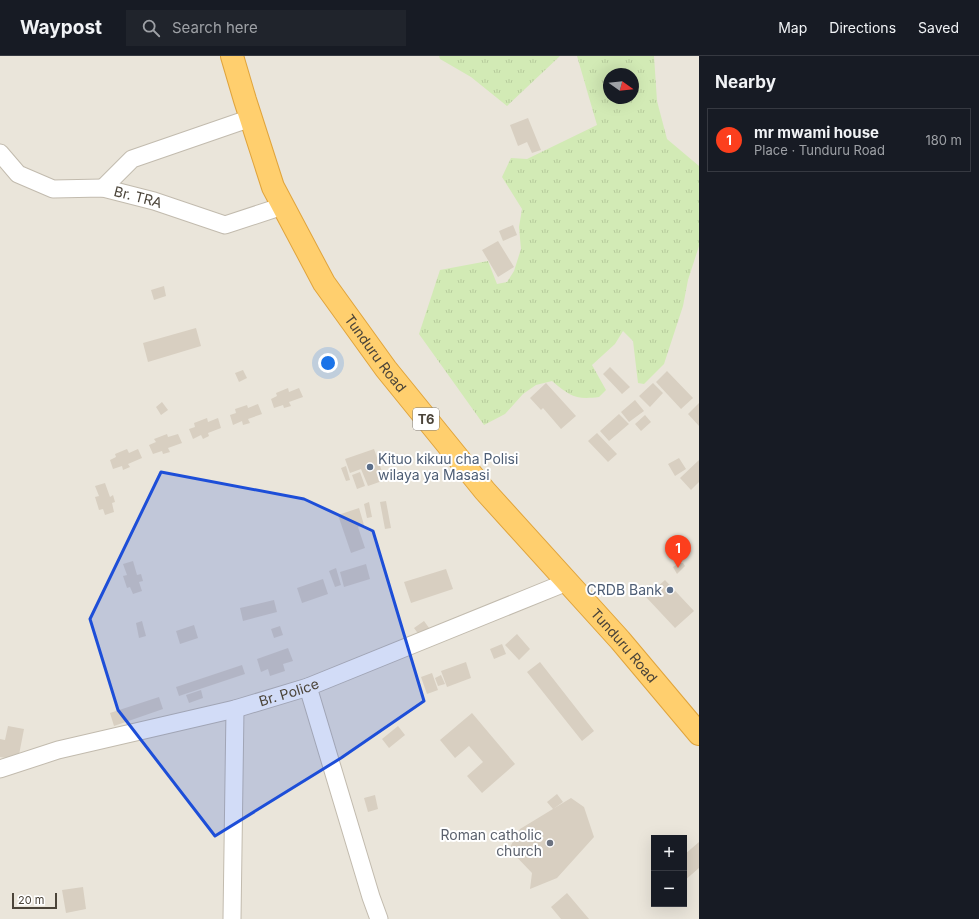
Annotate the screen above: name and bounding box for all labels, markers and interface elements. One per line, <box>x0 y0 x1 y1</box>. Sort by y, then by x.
search box <box>126 10 406 46</box>
text: Waypost <box>20 16 102 39</box>
icon: search <box>140 17 162 39</box>
text: Search here <box>172 18 258 37</box>
text: Map <box>778 19 807 36</box>
text: Directions <box>829 19 896 36</box>
text: Saved <box>918 19 959 36</box>
north arrow <box>603 68 639 104</box>
text: Nearby <box>715 72 776 92</box>
text: mr mwami house <box>754 123 879 142</box>
text: 1 <box>726 132 732 148</box>
text: 180 m <box>925 132 962 148</box>
text: Place · Tunduru Road <box>754 142 885 158</box>
street label: Br. TRA <box>112 182 165 211</box>
street label: Tunduru Road <box>341 311 410 395</box>
your location <box>318 353 338 373</box>
road number: T6 <box>413 408 439 430</box>
place label: Kituo kikuu cha Polisi wilaya ya Masasi <box>378 450 518 483</box>
marker: Kituo kikuu cha Polisi wilaya ya Masasi <box>365 462 375 472</box>
pin: 1 <box>665 535 691 568</box>
place label: CRDB Bank <box>587 581 662 598</box>
marker: CRDB Bank <box>665 585 675 595</box>
street label: Tunduru Road <box>588 605 661 686</box>
street label: Br. Police <box>257 675 321 709</box>
place label: Roman catholic church <box>440 826 542 859</box>
map controls <box>651 835 687 907</box>
button: + <box>651 835 687 871</box>
marker: Roman catholic church <box>545 838 555 848</box>
button: − <box>651 871 687 907</box>
scale bar <box>12 891 57 910</box>
text: 20 m <box>18 893 44 907</box>

